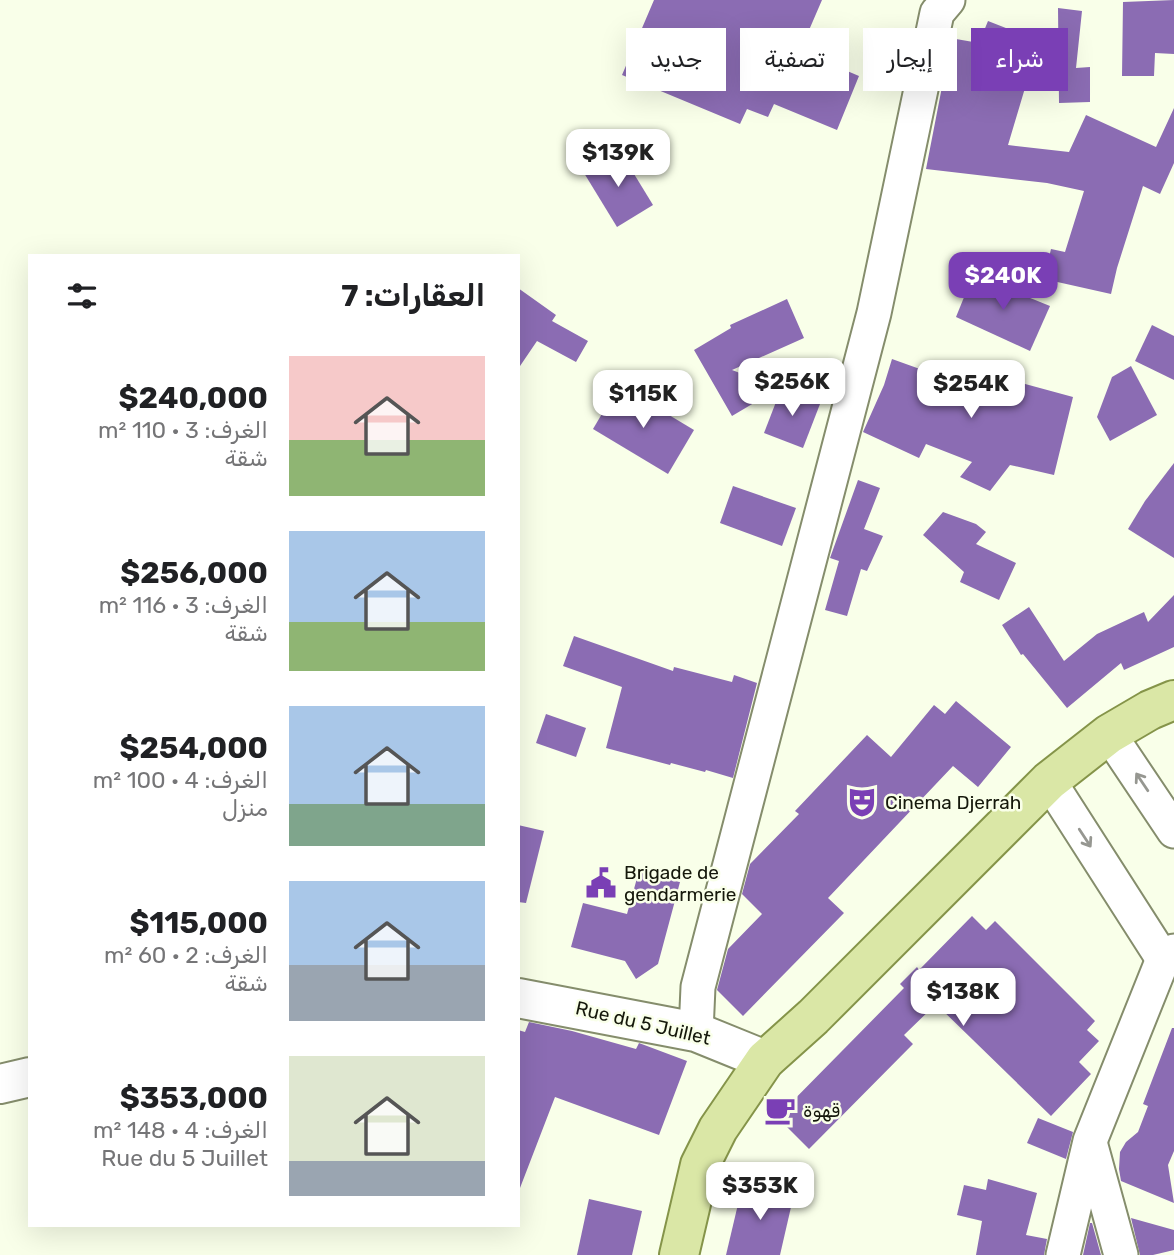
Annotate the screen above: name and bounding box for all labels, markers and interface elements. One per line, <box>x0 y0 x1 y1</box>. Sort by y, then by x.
chip: جديد <box>626 28 726 91</box>
chip: تصفية <box>740 28 849 91</box>
chip: إيجار <box>863 28 957 91</box>
chip: شراء <box>971 28 1068 91</box>
pin: $139K <box>569 130 667 189</box>
text: $139K <box>582 138 654 166</box>
pin: $240K <box>954 252 1052 312</box>
text: $240K <box>965 261 1041 289</box>
icon: filters <box>63 277 101 315</box>
text: العقارات: 7 <box>341 278 485 314</box>
pin: $256K <box>743 358 841 418</box>
pin: $254K <box>922 360 1020 420</box>
text: $256K <box>754 367 830 395</box>
text: $254K <box>933 369 1009 397</box>
pin: $115K <box>594 370 692 430</box>
text: $115K <box>609 379 677 407</box>
text: $240,000 <box>119 380 268 416</box>
icon: home <box>345 384 429 468</box>
text: الغرف: 3 · 110 m² <box>98 416 268 444</box>
text: شقة <box>224 444 268 472</box>
text: $256,000 <box>120 555 268 591</box>
icon: home <box>345 559 429 643</box>
text: الغرف: 3 · 116 m² <box>99 591 268 619</box>
text: شقة <box>224 619 268 647</box>
text: $254,000 <box>119 730 268 766</box>
icon: home <box>345 734 429 818</box>
text: الغرف: 4 · 100 m² <box>93 766 268 794</box>
one-way arrow <box>1134 773 1148 793</box>
theatre icon: Cinema Djerrah <box>845 785 879 819</box>
place label: Cinema Djerrah <box>885 791 1021 814</box>
text: منزل <box>222 794 268 822</box>
one-way arrow <box>1079 828 1093 848</box>
place label: Brigade de gendarmerie <box>624 861 737 906</box>
public building icon: Brigade de gendarmerie <box>584 866 618 900</box>
text: $115,000 <box>130 905 268 941</box>
icon: home <box>345 909 429 993</box>
text: الغرف: 2 · 60 m² <box>104 941 268 969</box>
pin: $138K <box>914 968 1012 1028</box>
text: شقة <box>224 969 268 997</box>
text: $138K <box>927 977 999 1005</box>
street label: Rue du 5 Juillet <box>573 996 713 1050</box>
text: $353,000 <box>120 1080 268 1116</box>
icon: home <box>345 1084 429 1168</box>
cafe icon: قهوة <box>763 1093 797 1127</box>
place label: قهوة <box>803 1099 840 1122</box>
text: الغرف: 4 · 148 m² <box>93 1116 268 1144</box>
text: Rue du 5 Juillet <box>101 1144 268 1172</box>
pin: $353K <box>711 1162 809 1222</box>
text: $353K <box>722 1171 798 1199</box>

